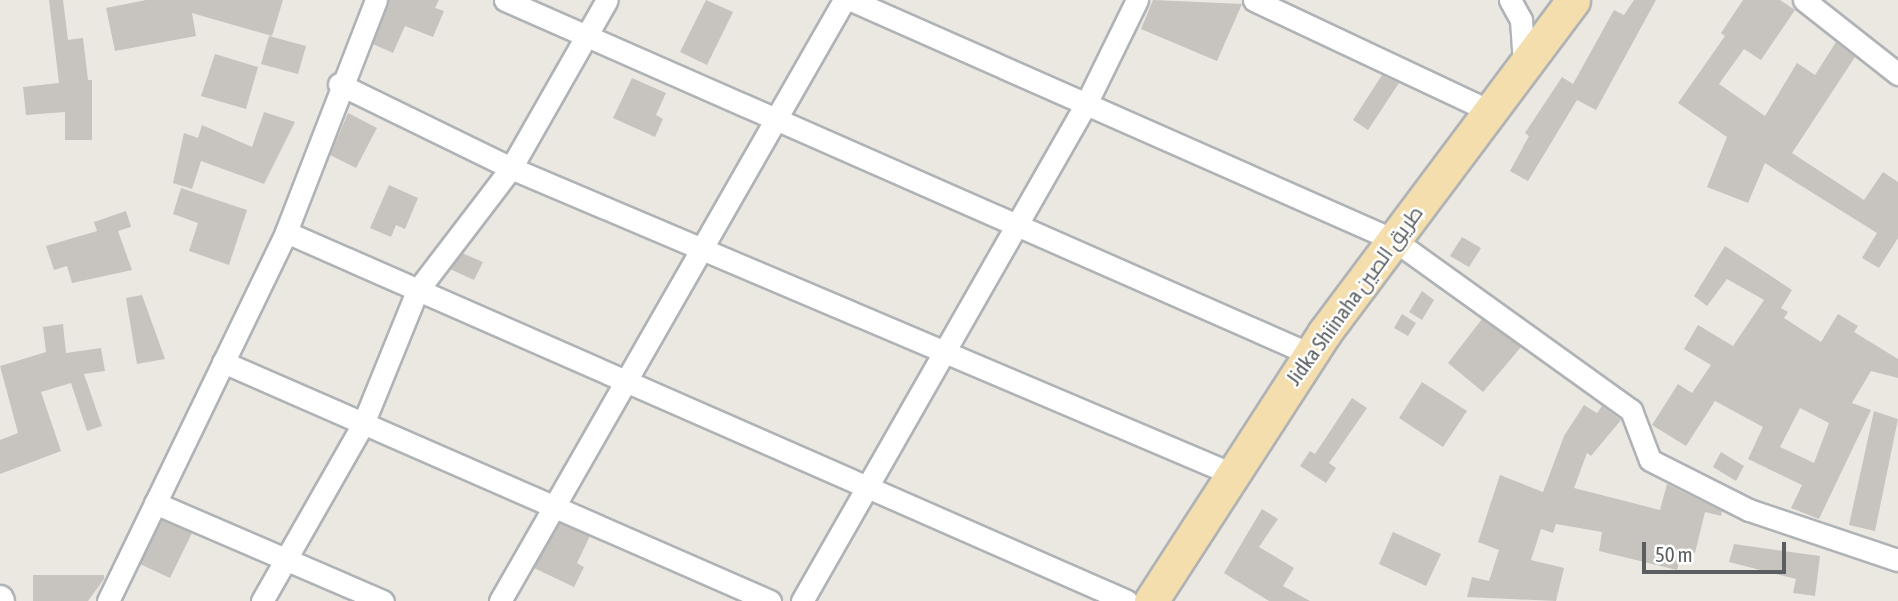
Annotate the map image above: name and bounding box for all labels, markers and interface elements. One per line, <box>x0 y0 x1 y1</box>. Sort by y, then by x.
street label: Jidka Shiinaha طريق الصين <box>1280 200 1428 390</box>
scale bar <box>1646 528 1790 572</box>
text: 50 m <box>1655 542 1693 566</box>

